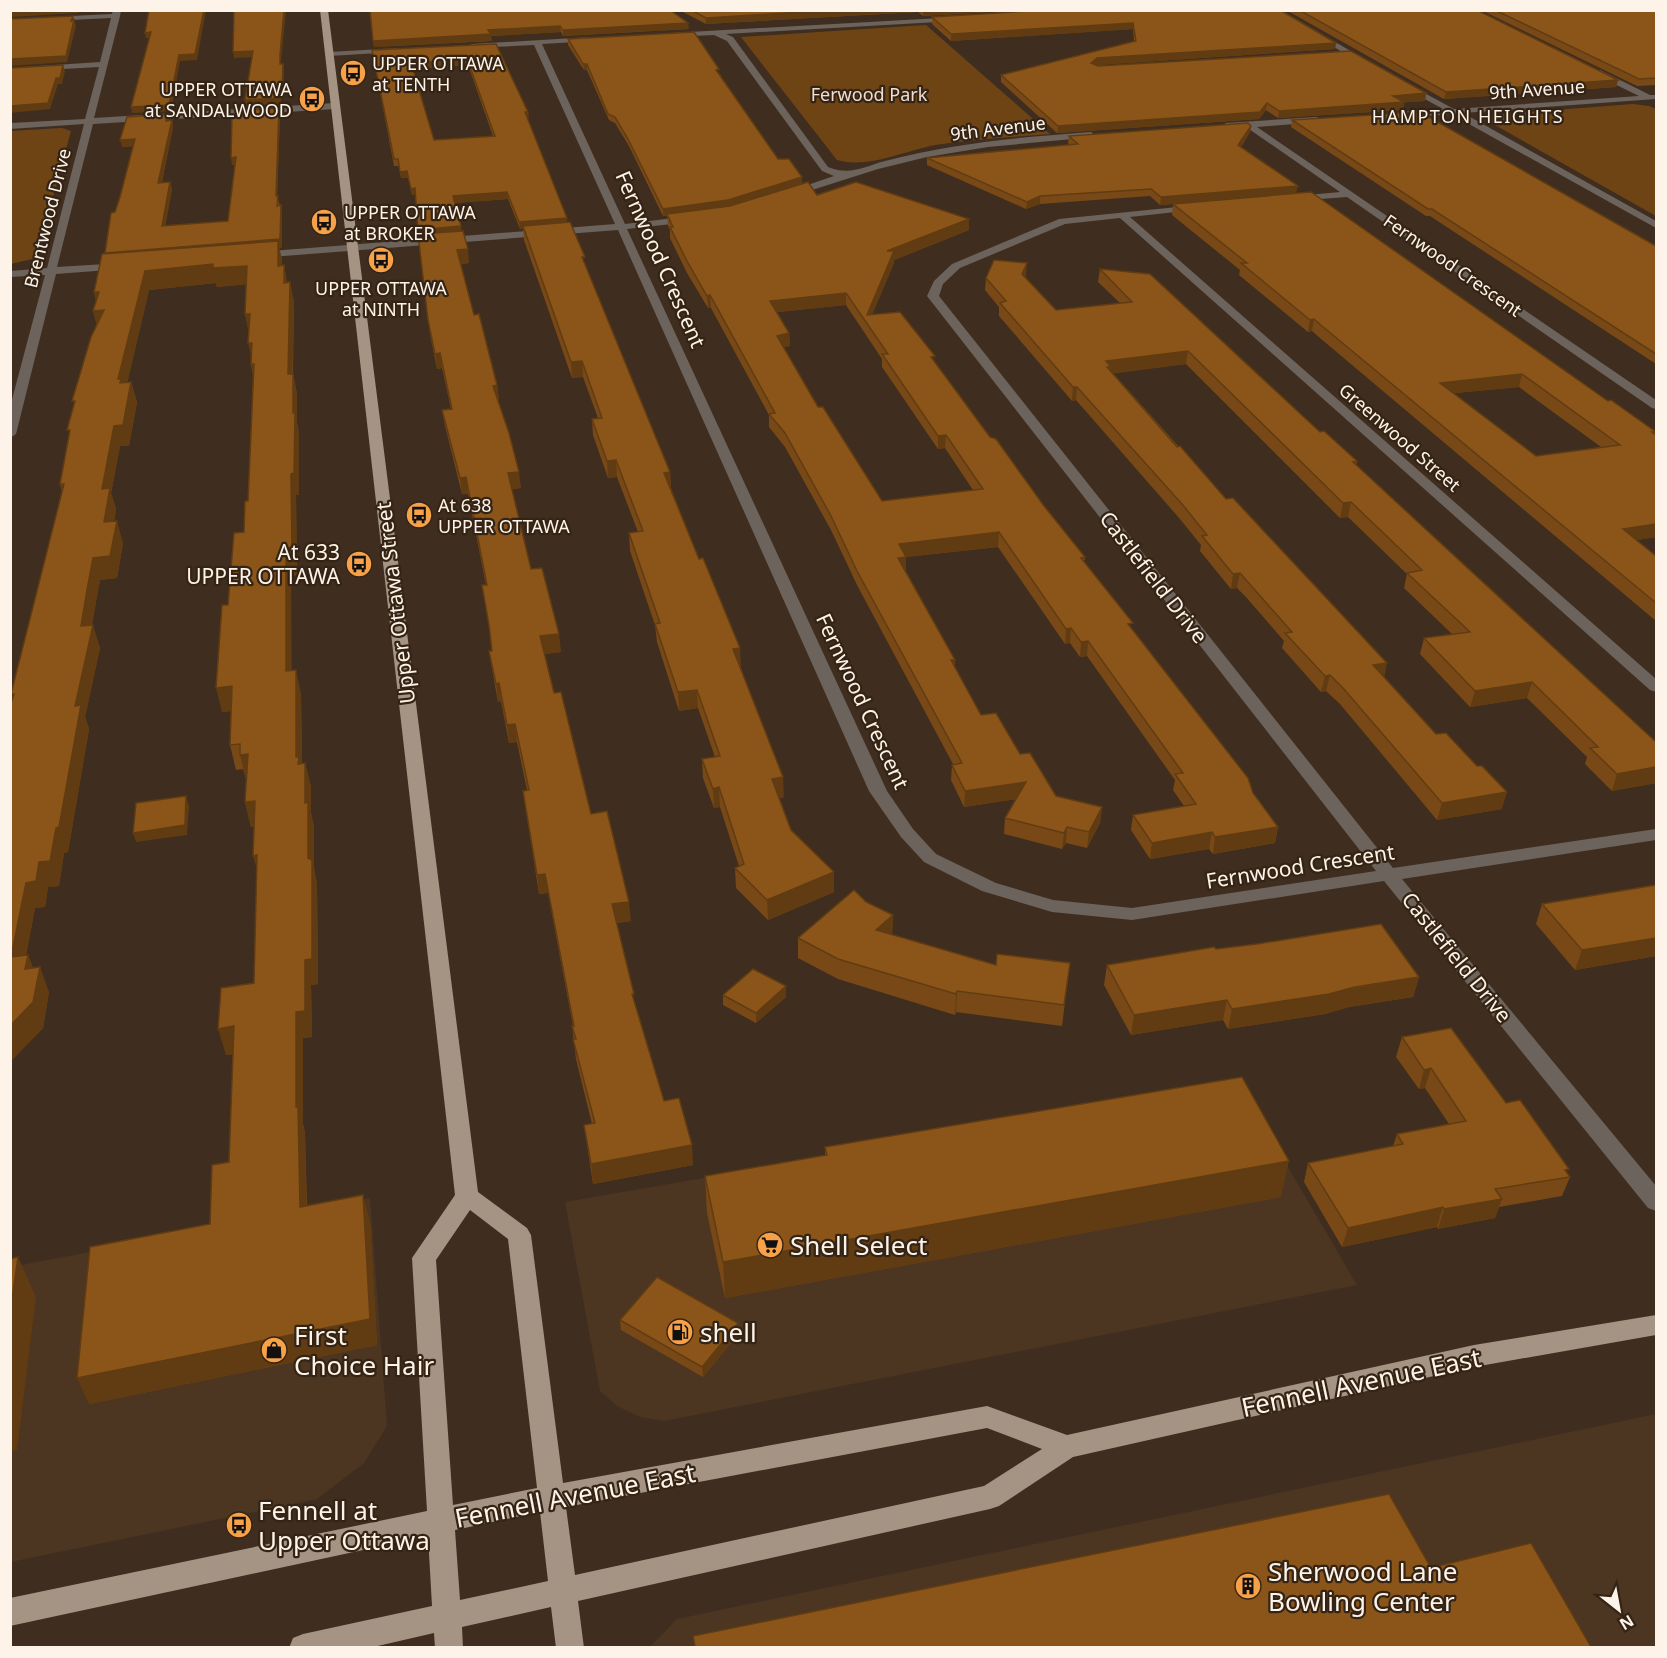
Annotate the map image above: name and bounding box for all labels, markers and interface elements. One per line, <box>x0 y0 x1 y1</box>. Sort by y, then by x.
place label: UPPER OTTAWA at TENTH <box>372 51 504 96</box>
bus stop icon: UPPER OTTAWA at TENTH <box>338 58 368 88</box>
street label: 9th Avenue <box>1488 74 1586 104</box>
place label: UPPER OTTAWA at SANDALWOOD <box>144 77 292 122</box>
park label: Ferwood Park <box>811 82 928 106</box>
bus stop icon: UPPER OTTAWA at SANDALWOOD <box>297 84 327 114</box>
district label: HAMPTON HEIGHTS <box>1372 104 1564 128</box>
street label: 9th Avenue <box>949 110 1047 146</box>
street label: Brentwood Drive <box>18 146 76 290</box>
street label: Fernwood Crescent <box>609 166 713 352</box>
place label: UPPER OTTAWA at BROKER <box>344 200 476 245</box>
bus stop icon: UPPER OTTAWA at BROKER <box>309 207 339 237</box>
street label: Fernwood Crescent <box>1379 208 1527 322</box>
bus stop icon: UPPER OTTAWA at NINTH <box>366 245 396 275</box>
place label: UPPER OTTAWA at NINTH <box>315 276 447 321</box>
street label: Greenwood Street <box>1334 378 1466 497</box>
place label: At 638 UPPER OTTAWA <box>438 493 570 538</box>
street label: Upper Ottawa Street <box>369 500 421 705</box>
bus stop icon: At 638 UPPER OTTAWA <box>404 500 434 530</box>
street label: Castlefield Drive <box>1094 505 1214 649</box>
place label: At 633 UPPER OTTAWA <box>186 538 341 590</box>
bus stop icon: At 633 UPPER OTTAWA <box>344 549 374 579</box>
street label: Fernwood Crescent <box>810 609 916 794</box>
street label: Fernwood Crescent <box>1204 837 1397 895</box>
street label: Castlefield Drive <box>1396 886 1518 1028</box>
place label: Shell Select <box>790 1227 927 1263</box>
supermarket icon: Shell Select <box>755 1230 785 1260</box>
place label: shell <box>700 1314 757 1350</box>
place label: First Choice Hair <box>294 1317 434 1383</box>
fuel station icon: shell <box>665 1317 695 1347</box>
shop icon: First Choice Hair <box>259 1335 289 1365</box>
street label: Fennell Avenue East <box>1238 1339 1484 1425</box>
street label: Fennell Avenue East <box>452 1454 698 1536</box>
place label: Fennell at Upper Ottawa <box>258 1492 430 1558</box>
bus stop icon: Fennell at Upper Ottawa <box>224 1510 254 1540</box>
place label: Sherwood Lane Bowling Center <box>1268 1553 1457 1619</box>
building icon: Sherwood Lane Bowling Center <box>1233 1571 1263 1601</box>
north arrow <box>1589 1580 1649 1640</box>
text: N <box>1615 1610 1638 1636</box>

